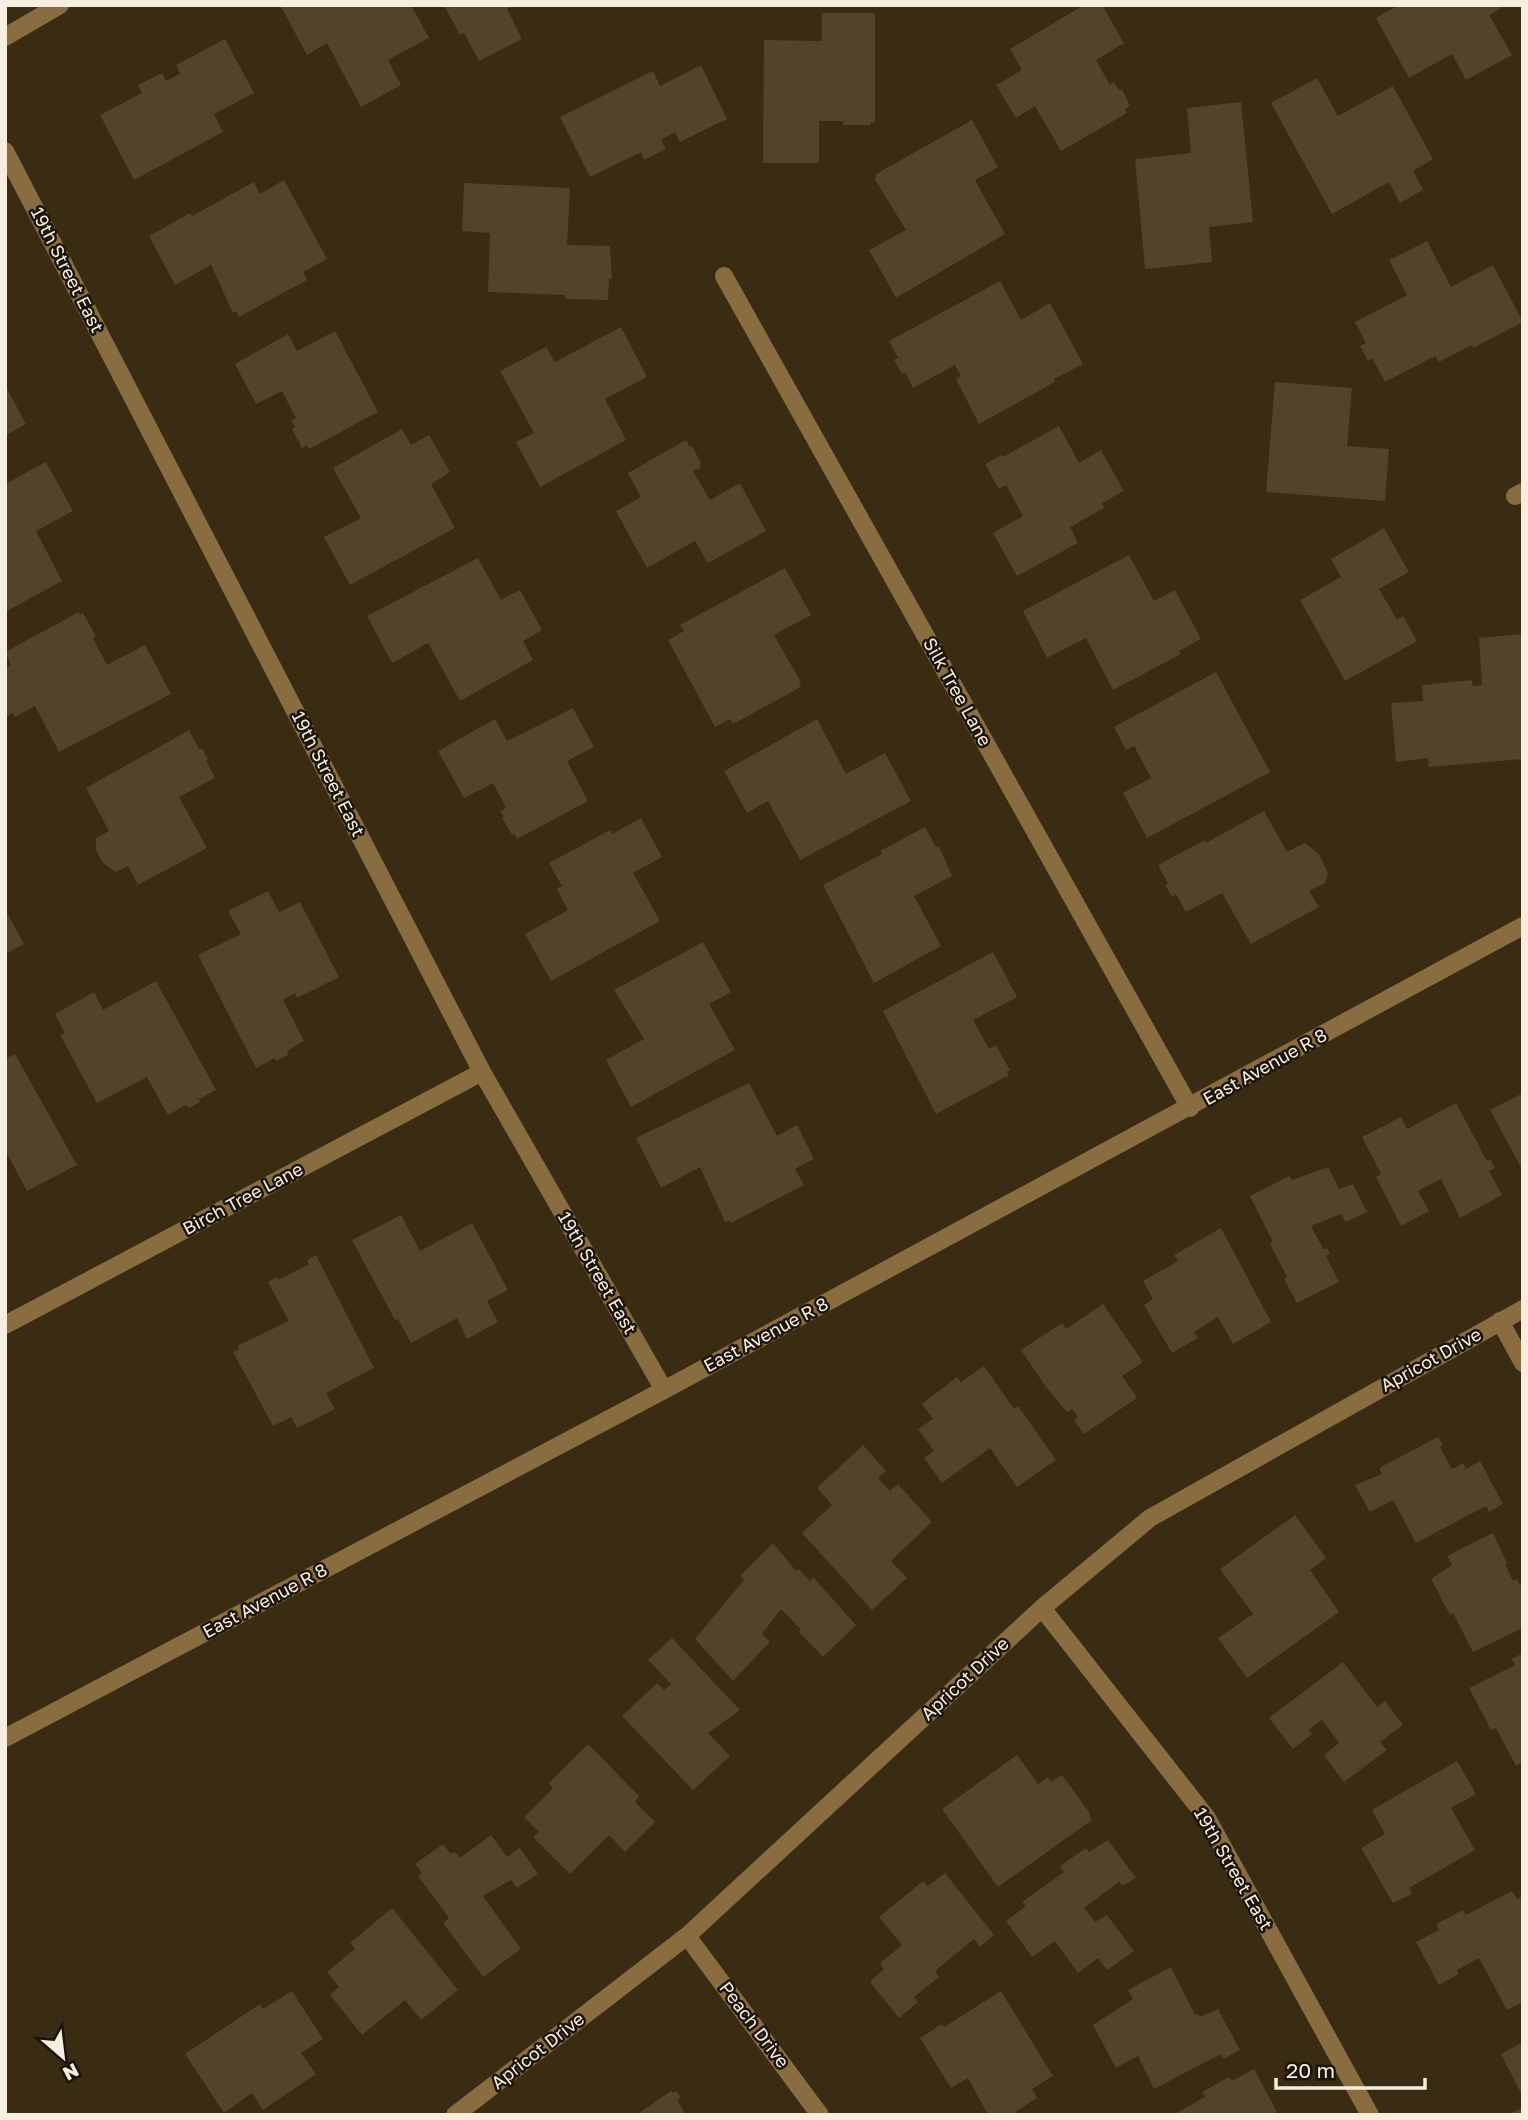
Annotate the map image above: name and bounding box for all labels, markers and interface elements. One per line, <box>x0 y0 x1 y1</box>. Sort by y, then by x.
street label: 19th Street East <box>27 203 109 336</box>
street label: Silk Tree Lane <box>919 633 997 750</box>
street label: 19th Street East <box>288 707 370 840</box>
street label: East Avenue R 8 <box>1199 1023 1330 1109</box>
street label: Birch Tree Lane <box>179 1157 306 1239</box>
street label: 19th Street East <box>554 1207 642 1338</box>
street label: East Avenue R 8 <box>699 1292 832 1376</box>
street label: Apricot Drive <box>1376 1322 1485 1396</box>
street label: East Avenue R 8 <box>198 1558 331 1642</box>
street label: Apricot Drive <box>916 1632 1013 1724</box>
street label: 19th Street East <box>1190 1803 1278 1934</box>
street label: Peach Drive <box>715 1977 794 2072</box>
street label: Apricot Drive <box>487 2007 588 2093</box>
north arrow <box>28 2022 98 2092</box>
scale bar <box>1276 2046 1425 2090</box>
text: 20 m <box>1286 2057 1335 2083</box>
text: N <box>59 2059 83 2086</box>

